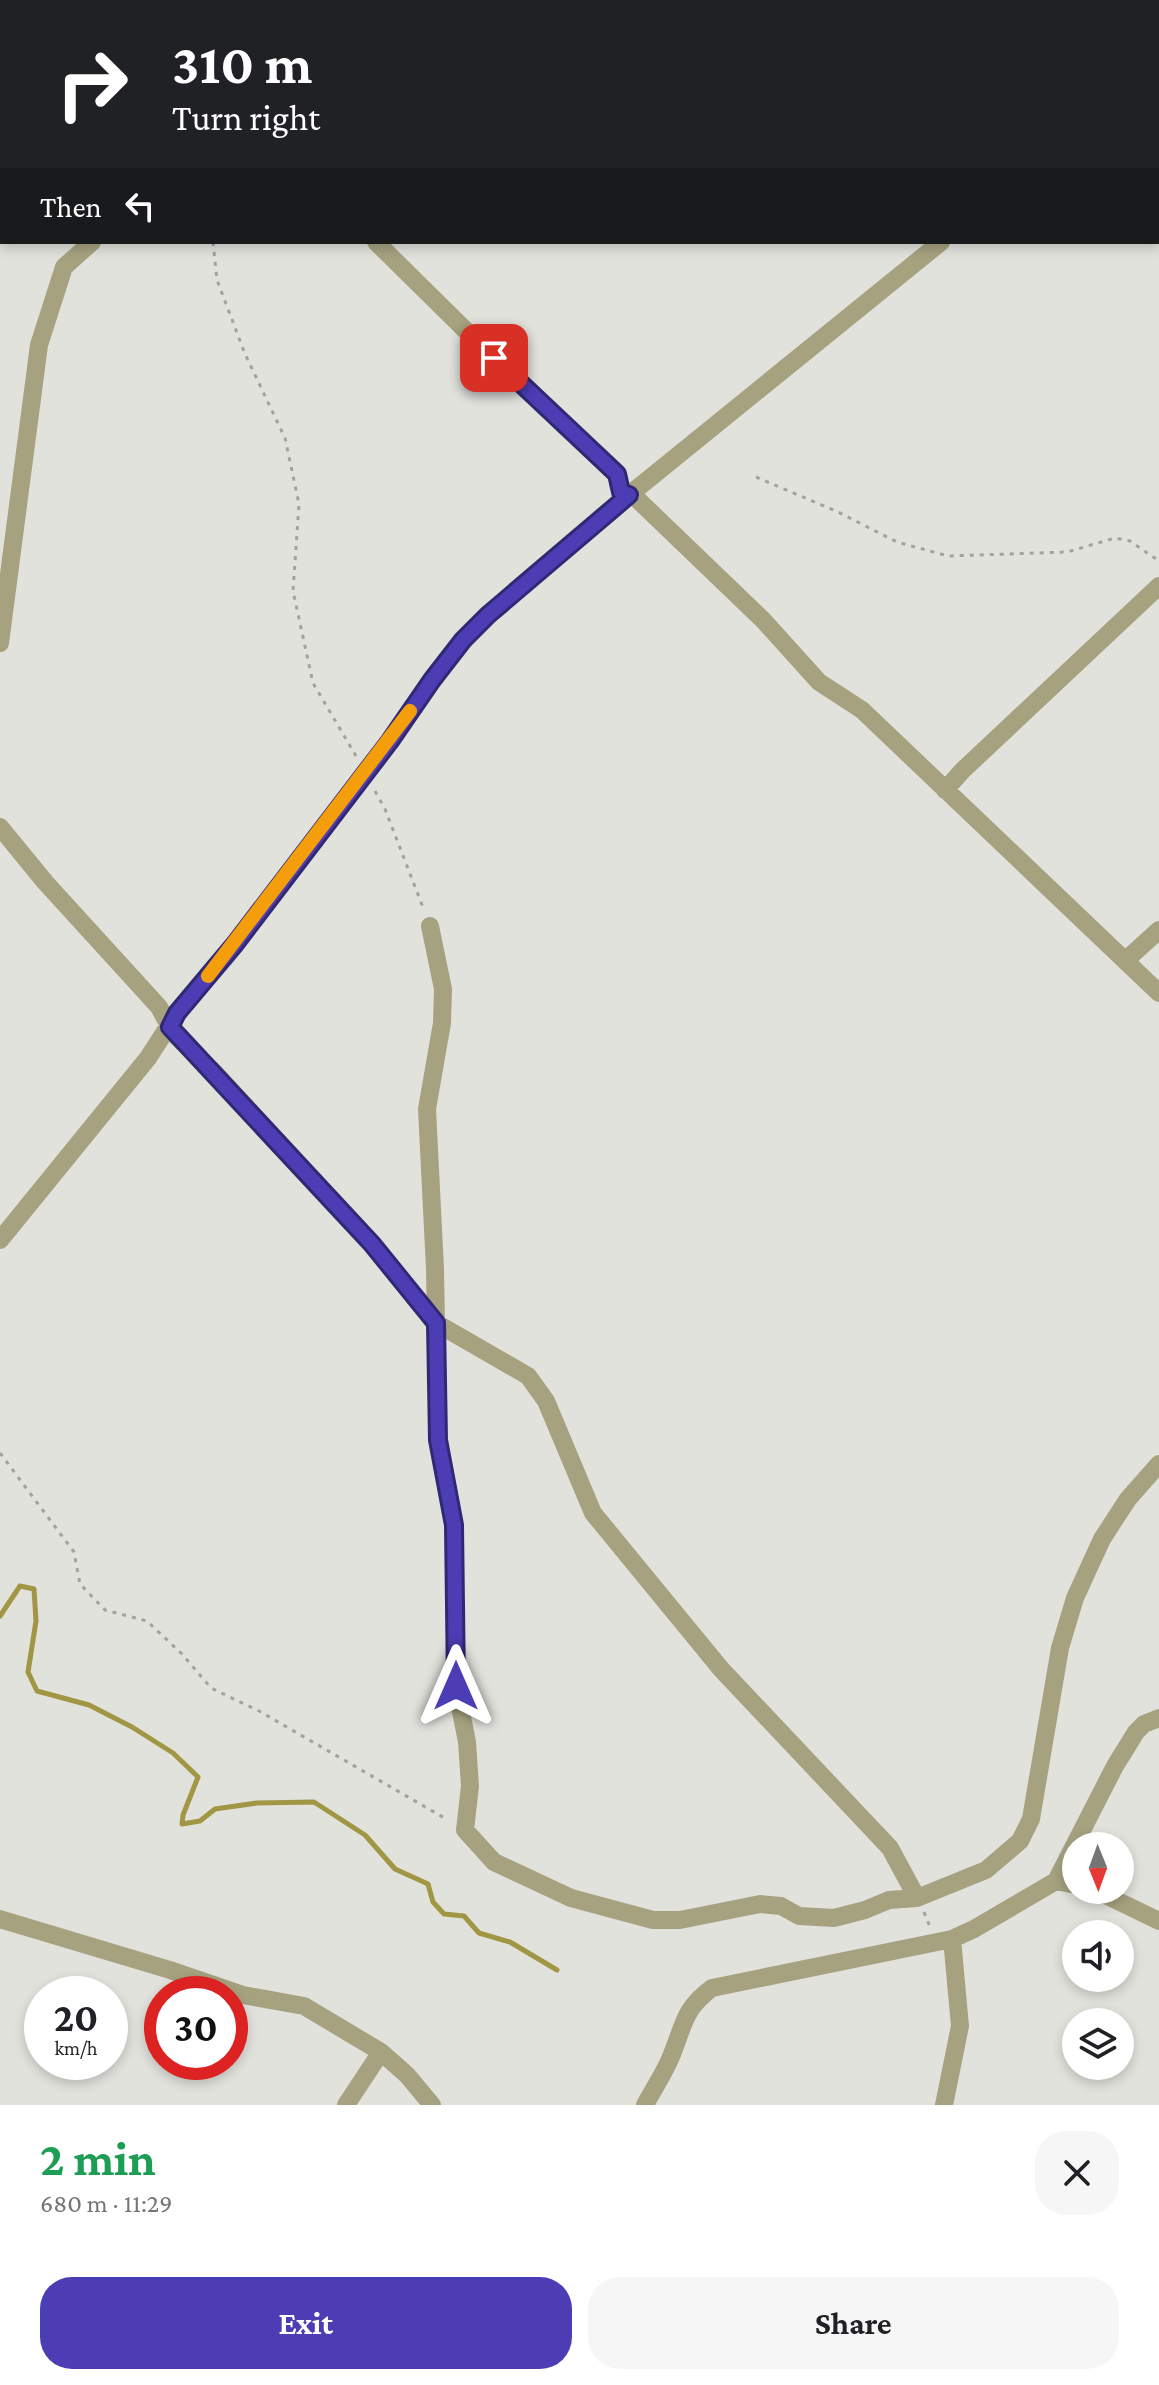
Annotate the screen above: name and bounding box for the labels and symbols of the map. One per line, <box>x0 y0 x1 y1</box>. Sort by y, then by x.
pin <box>460 324 528 392</box>
position arrow <box>414 1644 498 1728</box>
north arrow <box>1062 1832 1134 1904</box>
speed limit sign: 30 <box>144 1976 248 2080</box>

